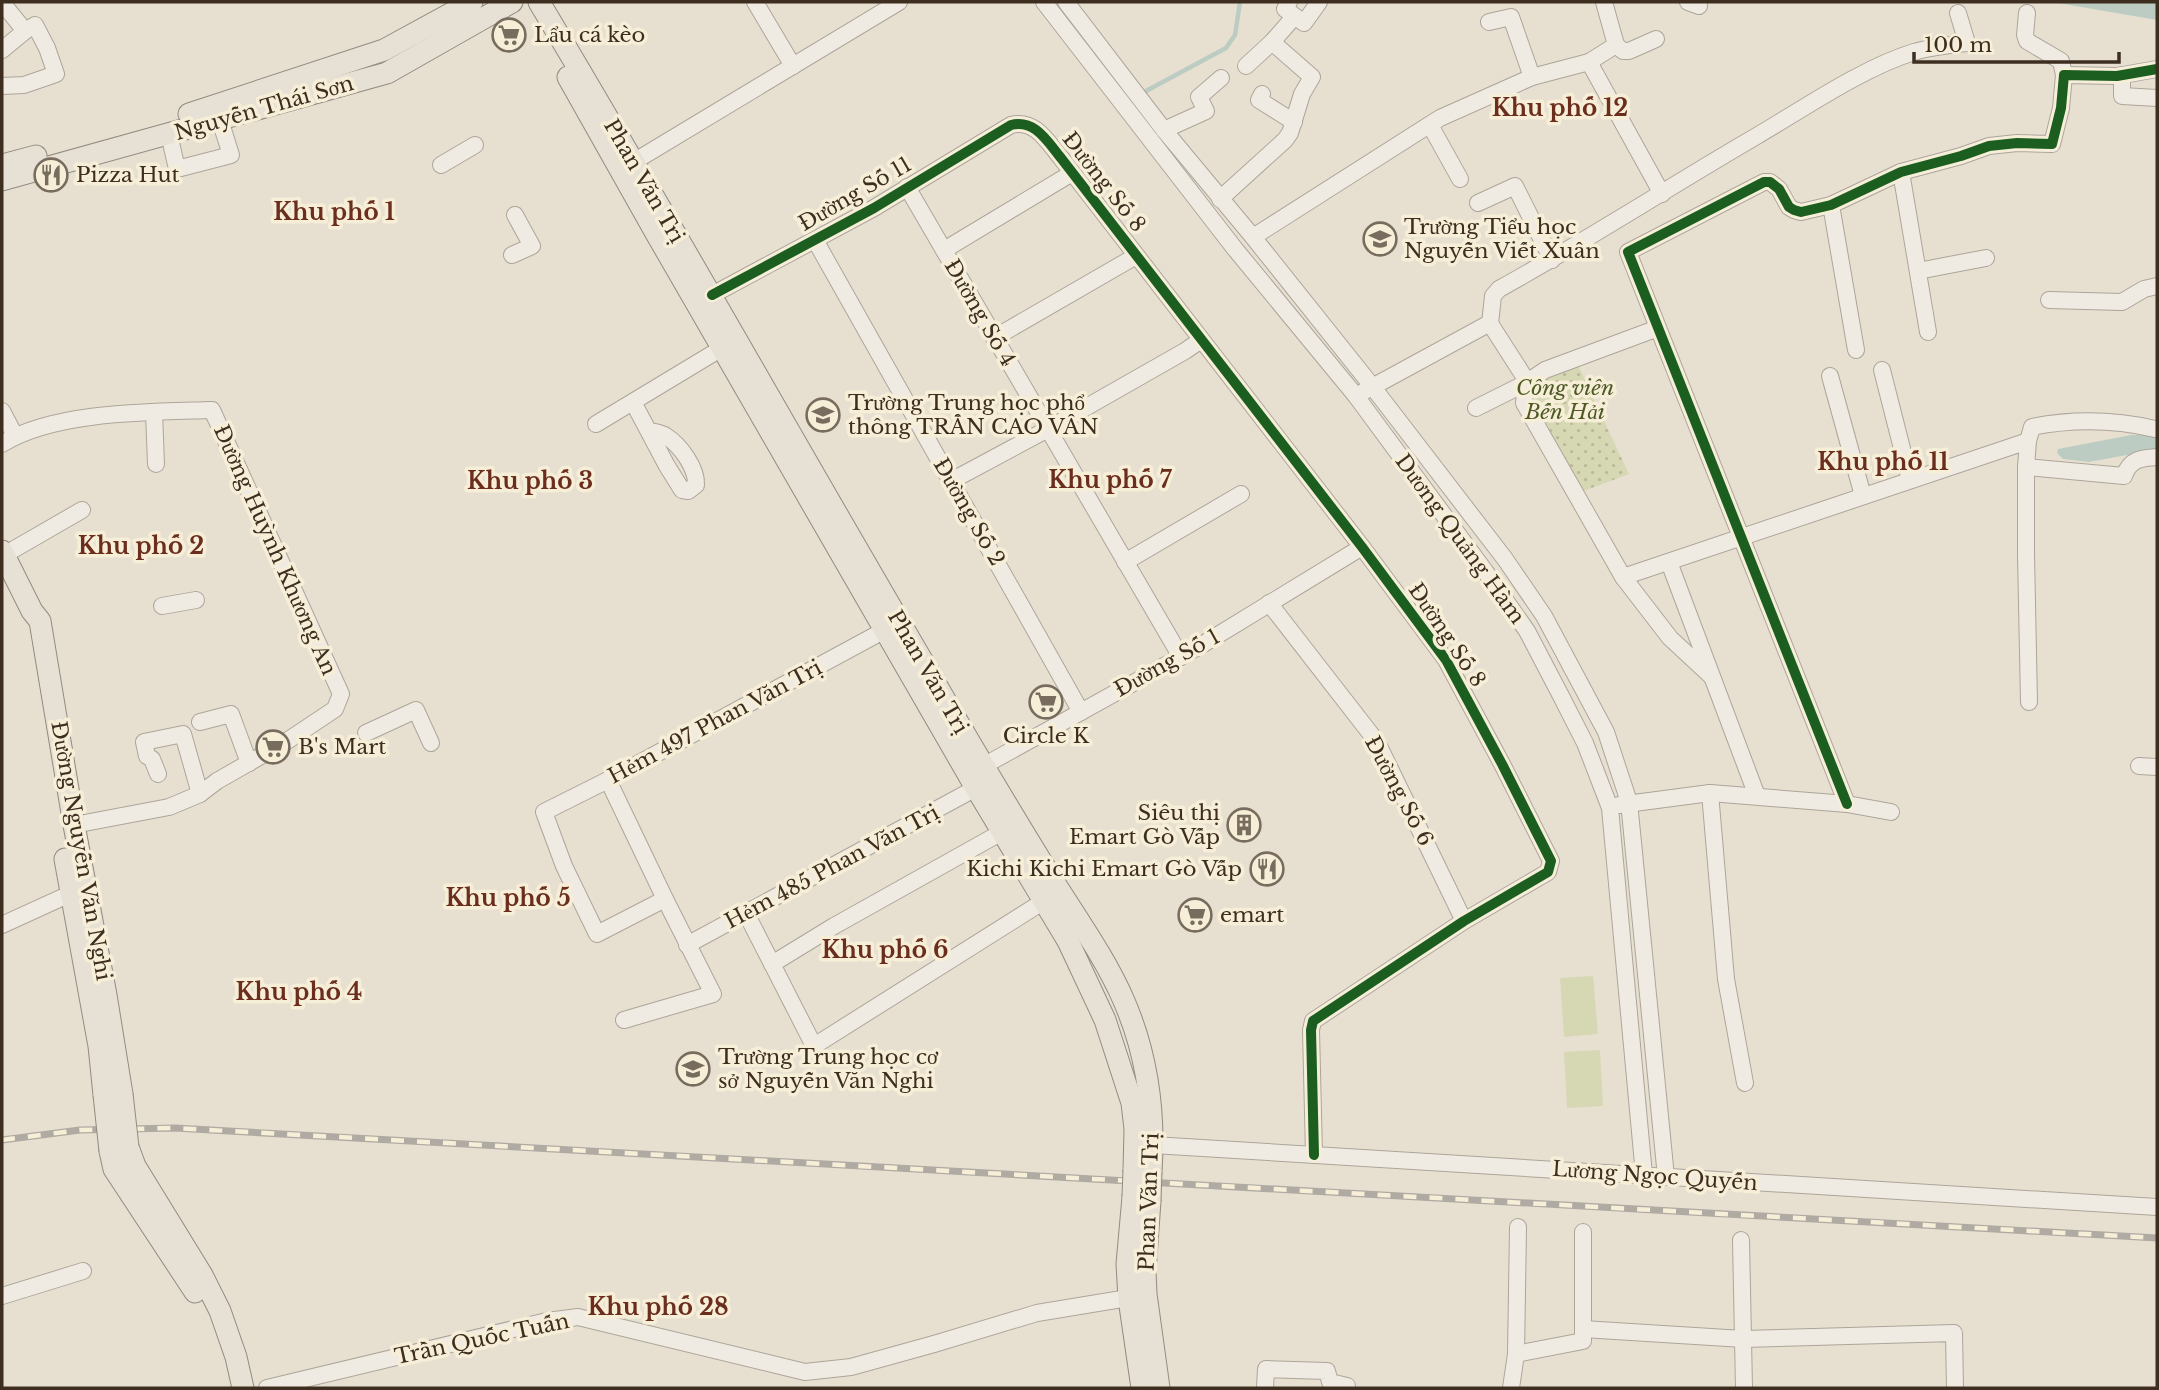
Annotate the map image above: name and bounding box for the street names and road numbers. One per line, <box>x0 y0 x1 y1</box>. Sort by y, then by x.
street label: Nguyễn Thái Sơn <box>171 70 357 146</box>
street label: Phan Văn Trị <box>598 114 690 248</box>
street label: Đường Số 8 <box>1057 127 1151 237</box>
street label: Đường Số 11 <box>794 151 916 237</box>
street label: Đường Số 4 <box>939 255 1021 371</box>
street label: Đường Huỳnh Khương An <box>208 421 342 679</box>
street label: Dương Quảng Hàm <box>1390 449 1531 629</box>
street label: Đường Số 2 <box>928 453 1010 571</box>
street label: Đường Số 8 <box>1403 578 1491 692</box>
street label: Phan Văn Trị <box>882 605 974 739</box>
street label: Đường Số 1 <box>1110 623 1224 703</box>
street label: Hẻm 497 Phan Văn Trị <box>604 655 826 789</box>
street label: Đường Nguyễn Văn Nghi <box>45 719 117 983</box>
street label: Đường Số 6 <box>1359 732 1439 850</box>
street label: Hẻm 485 Phan Văn Trị <box>720 799 944 935</box>
street label: Phan Văn Trị <box>1134 1132 1164 1272</box>
street label: Lương Ngọc Quyến <box>1551 1156 1759 1196</box>
street label: Trần Quốc Tuấn <box>392 1308 572 1370</box>

